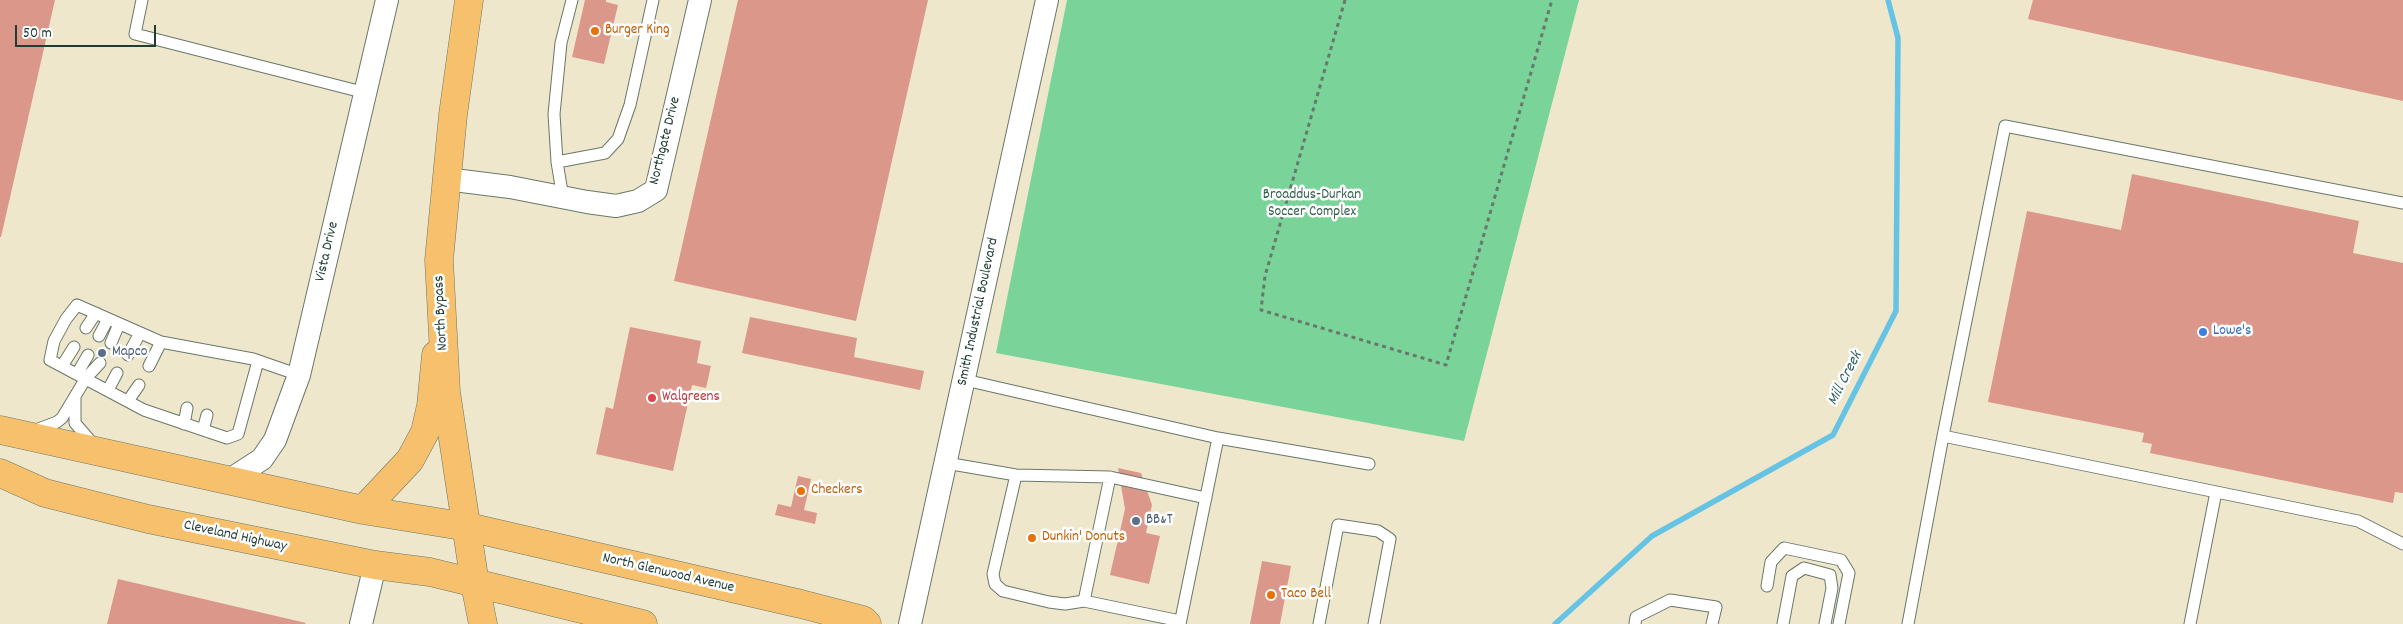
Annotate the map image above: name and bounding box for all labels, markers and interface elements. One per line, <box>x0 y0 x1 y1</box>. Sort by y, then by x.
scale bar <box>18 15 159 47</box>
place label: Burger King <box>605 22 669 40</box>
text: 50 m <box>23 23 52 45</box>
marker: Burger King <box>589 25 601 37</box>
street label: Northgate Drive <box>646 95 686 187</box>
park label: Broaddus-Durkan Soccer Complex <box>1263 187 1361 222</box>
street label: Vista Drive <box>312 220 344 284</box>
street label: Smith Industrial Boulevard <box>954 236 1004 388</box>
street label: North Bypass <box>431 275 453 351</box>
place label: Lowe's <box>2213 323 2251 341</box>
marker: Lowe's <box>2197 326 2209 338</box>
place label: Mapco <box>112 344 147 362</box>
marker: Mapco <box>96 347 108 359</box>
water label: Mill Creek <box>1824 349 1868 409</box>
place label: Walgreens <box>662 389 720 407</box>
marker: Walgreens <box>646 392 658 404</box>
place label: Checkers <box>811 482 863 500</box>
marker: Checkers <box>795 485 807 497</box>
place label: BB&T <box>1146 512 1173 530</box>
marker: BB&T <box>1130 515 1142 527</box>
street label: Cleveland Highway <box>182 517 288 557</box>
place label: Dunkin' Donuts <box>1042 529 1125 547</box>
marker: Dunkin' Donuts <box>1026 532 1038 544</box>
street label: North Glenwood Avenue <box>600 550 736 598</box>
place label: Taco Bell <box>1281 586 1331 604</box>
marker: Taco Bell <box>1265 589 1277 601</box>

